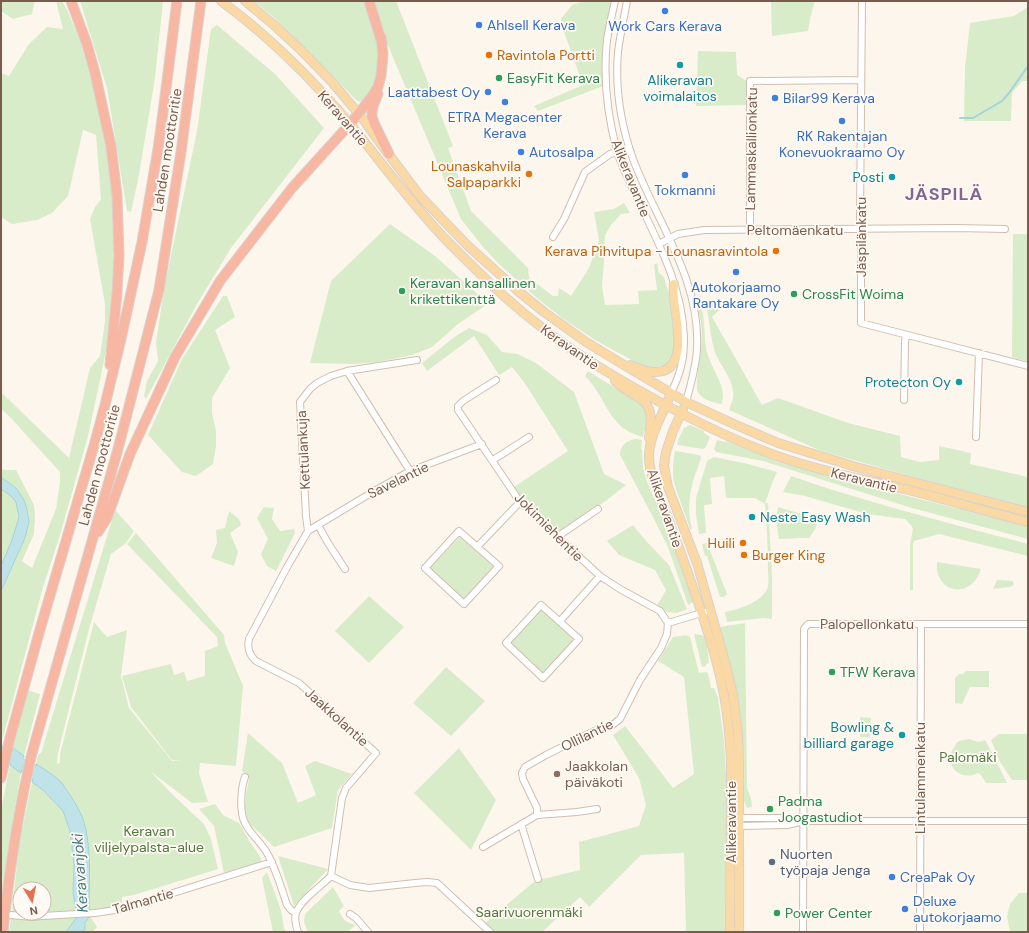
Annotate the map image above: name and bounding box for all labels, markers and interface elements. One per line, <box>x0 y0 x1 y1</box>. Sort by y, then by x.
marker: Work Cars Kerava <box>660 6 670 16</box>
place label: Ahlsell Kerava <box>487 16 575 34</box>
place label: Work Cars Kerava <box>608 17 722 35</box>
marker: Ahlsell Kerava <box>474 20 484 30</box>
place label: Ravintola Portti <box>497 46 595 64</box>
marker: Ravintola Portti <box>484 50 494 60</box>
marker: Alikeravan voimalaitos <box>675 60 685 70</box>
place label: EasyFit Kerava <box>507 69 600 87</box>
place label: Alikeravan voimalaitos <box>643 71 717 105</box>
marker: EasyFit Kerava <box>494 73 504 83</box>
place label: Laattabest Oy <box>388 83 480 101</box>
street label: Lahden moottoritie <box>148 87 186 213</box>
street label: Keravantie <box>314 87 372 149</box>
marker: Laattabest Oy <box>483 87 493 97</box>
street label: Lammaskallionkatu <box>741 87 761 211</box>
place label: Bilar99 Kerava <box>783 89 875 107</box>
marker: Bilar99 Kerava <box>770 93 780 103</box>
marker: ETRA Megacenter Kerava <box>500 97 510 107</box>
place label: ETRA Megacenter Kerava <box>448 108 562 142</box>
marker: RK Rakentajan Konevuokraamo Oy <box>837 116 847 126</box>
place label: RK Rakentajan Konevuokraamo Oy <box>779 127 905 161</box>
street label: Alikeravantie <box>607 136 655 220</box>
place label: Autosalpa <box>529 143 594 161</box>
marker: Autosalpa <box>516 147 526 157</box>
place label: Lounaskahvila Salpaparkki <box>431 157 521 191</box>
place label: Posti <box>852 168 884 186</box>
marker: Lounaskahvila Salpaparkki <box>524 169 534 179</box>
marker: Tokmanni <box>680 170 690 180</box>
marker: Posti <box>887 172 897 182</box>
place label: Tokmanni <box>654 181 716 199</box>
district label: JÄSPILÄ <box>905 182 983 206</box>
street label: Jäspilänkatu <box>852 197 870 277</box>
street label: Peltomäenkatu <box>747 221 843 239</box>
place label: Kerava Pihvitupa - Lounasravintola <box>545 242 768 260</box>
marker: Kerava Pihvitupa - Lounasravintola <box>771 246 781 256</box>
marker: Autokorjaamo Rantakare Oy <box>731 267 741 277</box>
place label: Keravan kansallinen krikettikenttä <box>410 274 536 308</box>
place label: Autokorjaamo Rantakare Oy <box>691 278 781 312</box>
place label: CrossFit Woima <box>802 285 904 303</box>
marker: Keravan kansallinen krikettikenttä <box>397 286 407 296</box>
marker: CrossFit Woima <box>789 289 799 299</box>
street label: Keravantie <box>537 320 603 374</box>
place label: Protecton Oy <box>865 373 951 391</box>
marker: Protecton Oy <box>954 377 964 387</box>
street label: Lahden moottoritie <box>74 402 124 528</box>
street label: Kettulankuja <box>292 410 314 490</box>
street label: Savelantie <box>364 457 432 503</box>
street label: Keravantie <box>829 463 899 497</box>
street label: Alikeravantie <box>643 466 687 550</box>
street label: Jokimiehentie <box>511 489 587 565</box>
place label: Neste Easy Wash <box>760 508 871 526</box>
marker: Neste Easy Wash <box>747 512 757 522</box>
place label: Huili <box>708 534 735 552</box>
marker: Huili <box>738 538 748 548</box>
place label: Burger King <box>752 546 825 564</box>
marker: Burger King <box>739 550 749 560</box>
street label: Palopellonkatu <box>820 615 914 633</box>
place label: TFW Kerava <box>840 663 915 681</box>
marker: TFW Kerava <box>827 667 837 677</box>
street label: Jaakkolantie <box>301 684 373 750</box>
street label: Ollilantie <box>558 715 616 755</box>
place label: Bowling & billiard garage <box>804 718 894 752</box>
street label: Lintulammenkatu <box>911 722 929 834</box>
marker: Bowling & billiard garage <box>897 730 907 740</box>
park label: Palomäki <box>939 748 997 766</box>
place label: Jaakkolan päiväkoti <box>565 757 628 791</box>
marker: Jaakkolan päiväkoti <box>552 769 562 779</box>
street label: Alikeravantie <box>722 781 740 863</box>
place label: Padma Joogastudiot <box>778 792 863 826</box>
marker: Padma Joogastudiot <box>765 804 775 814</box>
park label: Keravan viljelypalsta-alue <box>94 822 204 856</box>
water label: Keravanjoki <box>67 832 93 913</box>
place label: Nuorten työpaja Jenga <box>780 845 870 879</box>
marker: Nuorten työpaja Jenga <box>767 857 777 867</box>
place label: CreaPak Oy <box>900 868 976 886</box>
marker: CreaPak Oy <box>887 872 897 882</box>
north arrow <box>12 881 52 921</box>
street label: Talmantie <box>110 884 176 918</box>
place label: Deluxe autokorjaamo <box>913 892 1002 926</box>
text: N <box>29 903 39 918</box>
park label: Saarivuorenmäki <box>475 903 583 921</box>
place label: Power Center <box>785 904 872 922</box>
marker: Deluxe autokorjaamo <box>900 904 910 914</box>
marker: Power Center <box>772 908 782 918</box>

